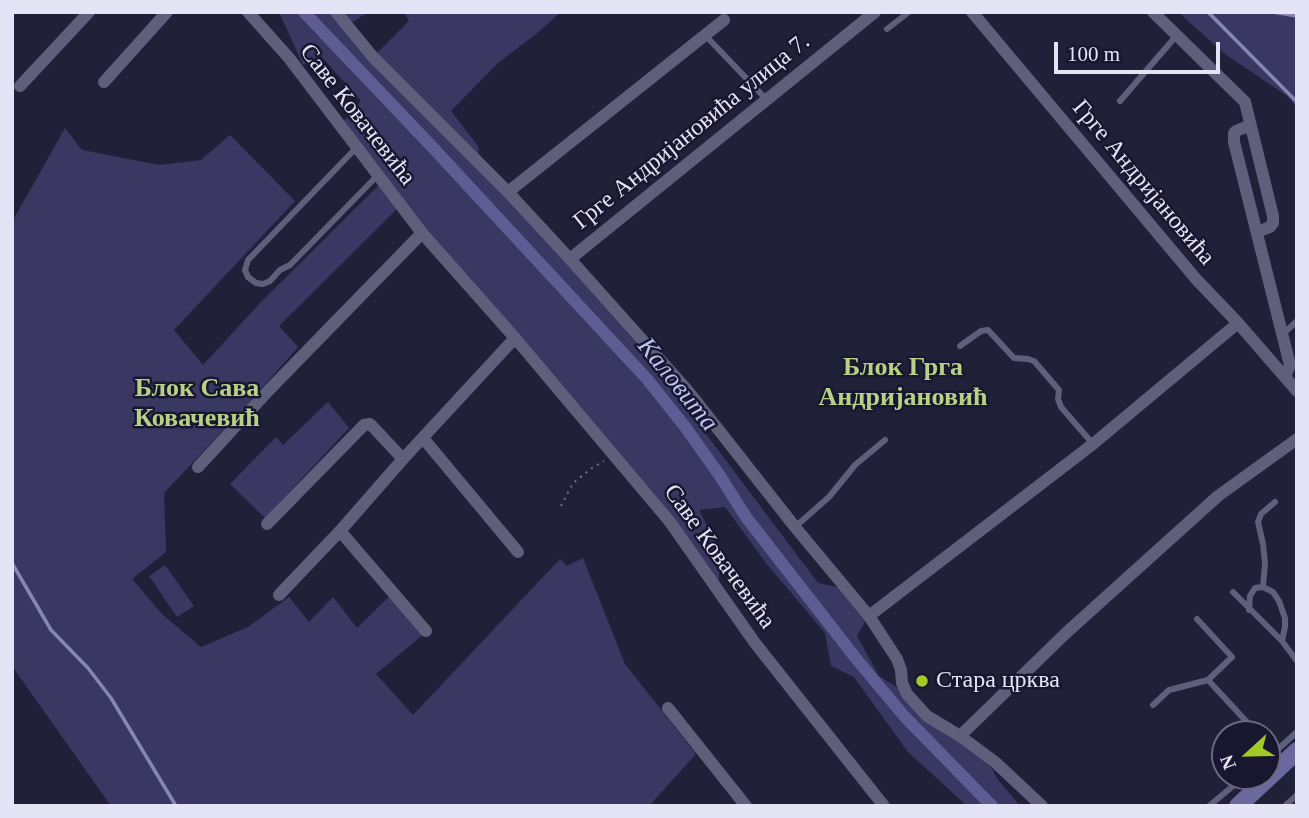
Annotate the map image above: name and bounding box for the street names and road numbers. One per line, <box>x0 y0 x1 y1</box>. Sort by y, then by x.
street label: Грге Андријановића улица 7. <box>568 28 816 236</box>
street label: Саве Ковачевића <box>293 39 421 191</box>
street label: Грге Андријановића <box>1066 95 1220 271</box>
street label: Саве Ковачевића <box>657 479 781 635</box>

